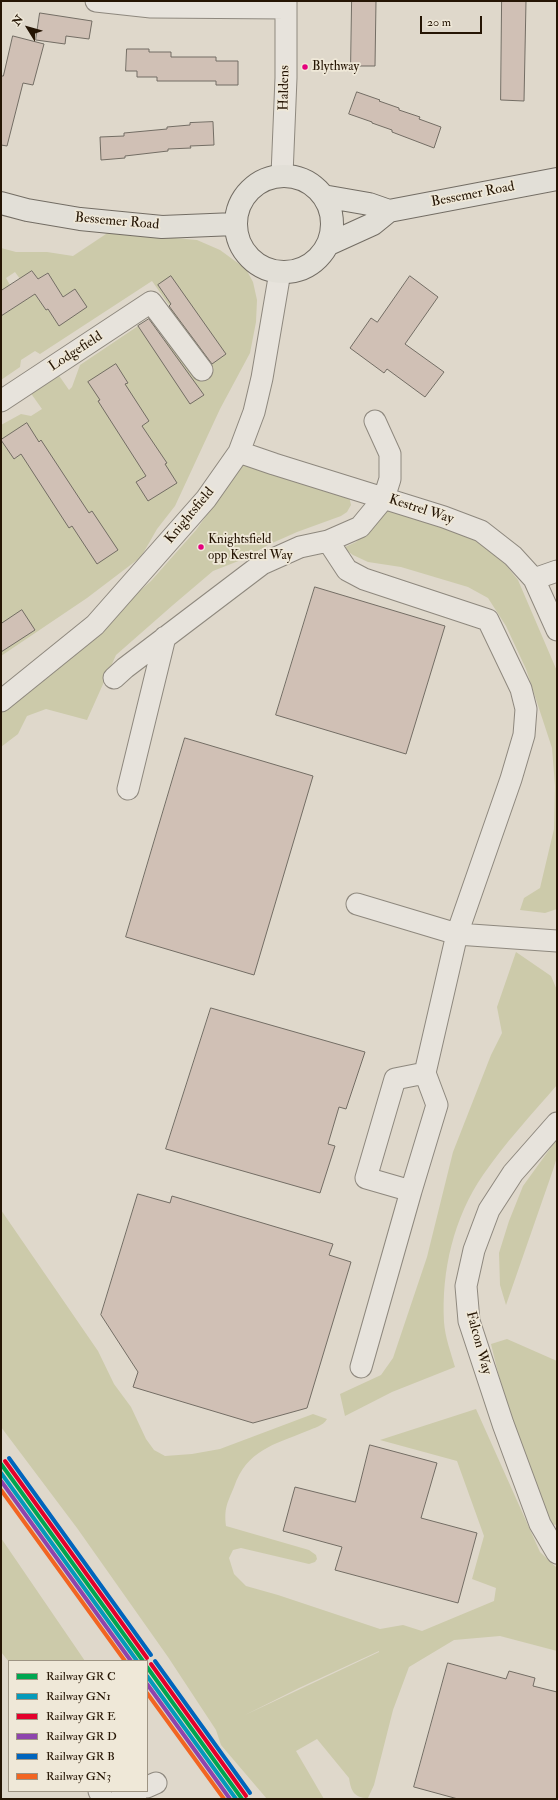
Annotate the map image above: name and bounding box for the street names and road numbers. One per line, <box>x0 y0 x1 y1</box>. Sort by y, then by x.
street label: Haldens <box>276 65 294 111</box>
street label: Bessemer Road <box>430 179 516 211</box>
street label: Bessemer Road <box>74 210 160 234</box>
street label: Lodgefield <box>46 328 106 376</box>
street label: Knightsfield <box>162 484 218 548</box>
street label: Kestrel Way <box>386 492 456 528</box>
street label: Falcon Way <box>461 1309 495 1377</box>

